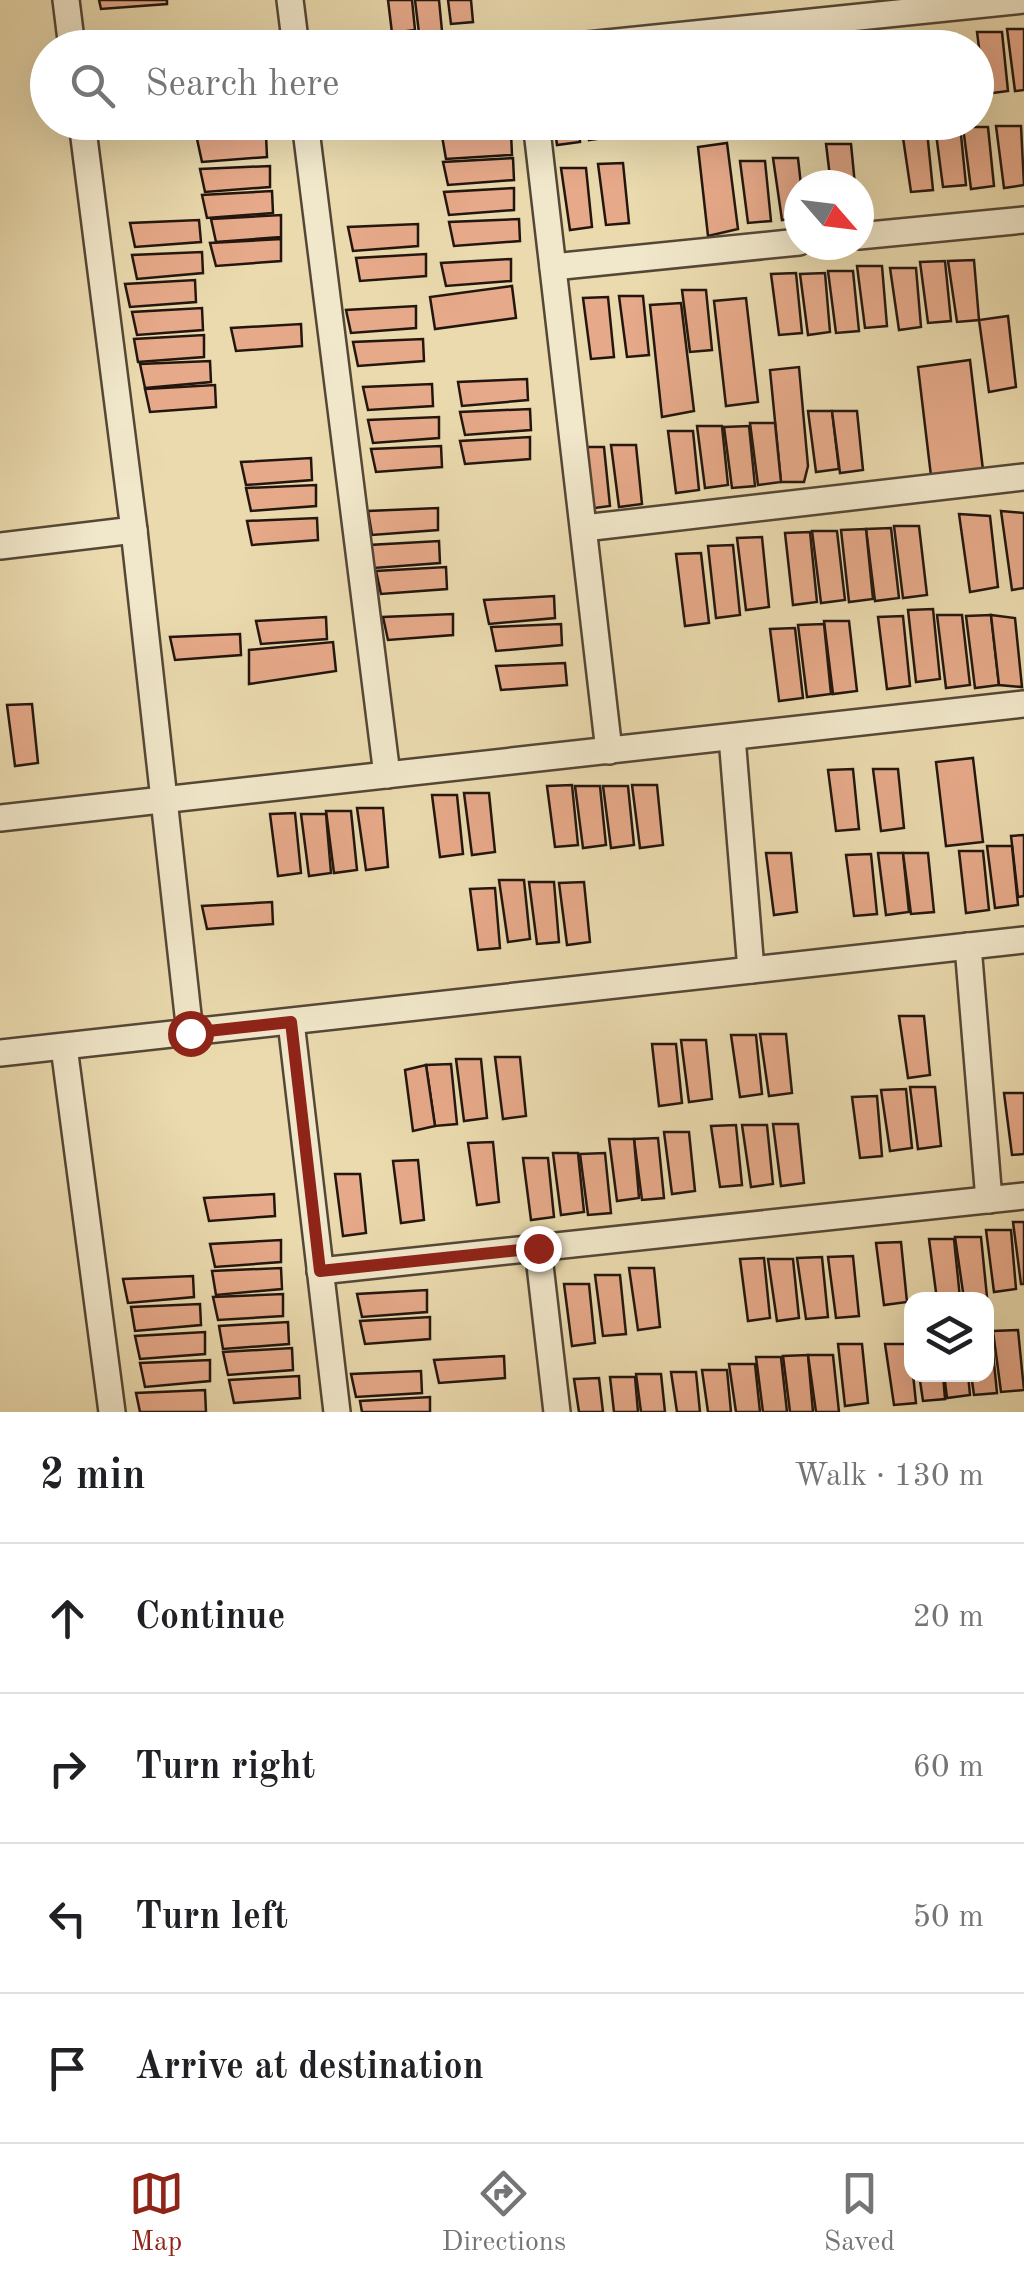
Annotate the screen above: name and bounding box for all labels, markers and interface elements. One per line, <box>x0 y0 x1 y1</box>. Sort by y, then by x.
search box <box>30 30 994 140</box>
icon: search <box>65 58 120 113</box>
text: Search here <box>145 66 340 104</box>
north arrow <box>784 170 874 260</box>
route start <box>168 1011 214 1057</box>
route end <box>516 1226 562 1272</box>
map controls <box>904 1292 994 1382</box>
button: layers <box>904 1292 994 1382</box>
text: 2 min <box>40 1456 146 1498</box>
text: Walk · 130 m <box>794 1461 984 1493</box>
icon: ahead <box>40 1591 95 1646</box>
text: Continue <box>135 1599 285 1637</box>
text: 20 m <box>913 1602 984 1634</box>
icon: right <box>40 1741 95 1796</box>
text: Turn right <box>135 1749 315 1787</box>
text: 60 m <box>913 1752 984 1784</box>
icon: left <box>40 1891 95 1946</box>
text: Turn left <box>135 1899 288 1937</box>
text: 50 m <box>913 1902 984 1934</box>
icon: arrive <box>40 2041 95 2096</box>
text: Arrive at destination <box>135 2049 484 2087</box>
tab: Map <box>129 2166 184 2261</box>
tab: Directions <box>442 2166 566 2261</box>
tab: Saved <box>824 2166 895 2261</box>

